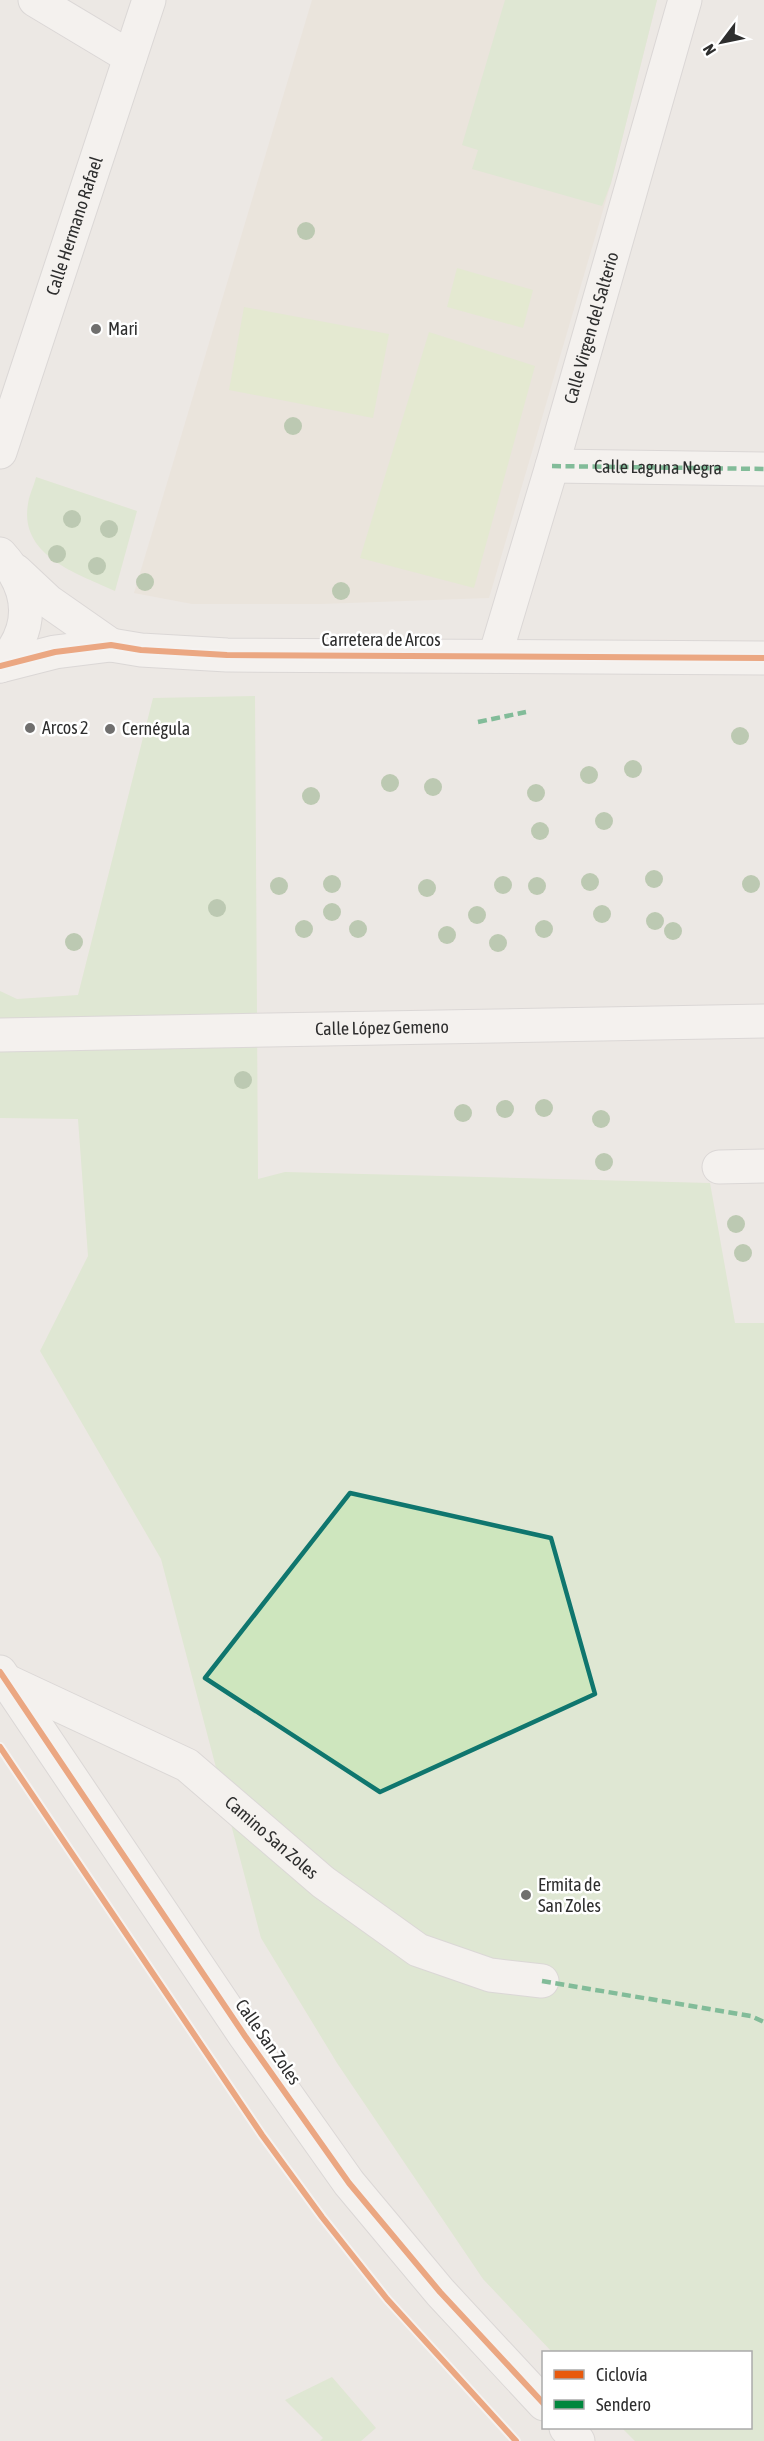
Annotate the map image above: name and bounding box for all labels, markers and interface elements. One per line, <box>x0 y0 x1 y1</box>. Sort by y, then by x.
north arrow <box>692 12 752 72</box>
text: N <box>699 41 719 59</box>
street label: Calle Hermano Rafael <box>41 153 107 298</box>
street label: Calle Virgen del Salterio <box>559 249 623 406</box>
place label: Mari <box>108 318 138 339</box>
marker: Mari <box>89 322 103 336</box>
street label: Calle Laguna Negra <box>594 456 722 478</box>
street label: Carretera de Arcos <box>322 629 441 650</box>
place label: Arcos 2 <box>42 717 89 738</box>
place label: Cernégula <box>122 718 190 739</box>
marker: Arcos 2 <box>23 721 37 735</box>
marker: Cernégula <box>103 722 117 736</box>
street label: Calle López Gemeno <box>315 1016 449 1039</box>
street label: Camino San Zoles <box>221 1791 323 1883</box>
place label: Ermita de San Zoles <box>538 1874 601 1916</box>
marker: Ermita de San Zoles <box>519 1888 533 1902</box>
street label: Calle San Zoles <box>231 1995 305 2088</box>
legend <box>542 2351 752 2429</box>
text: Ciclovía <box>596 2364 648 2385</box>
text: Sendero <box>596 2394 651 2415</box>

